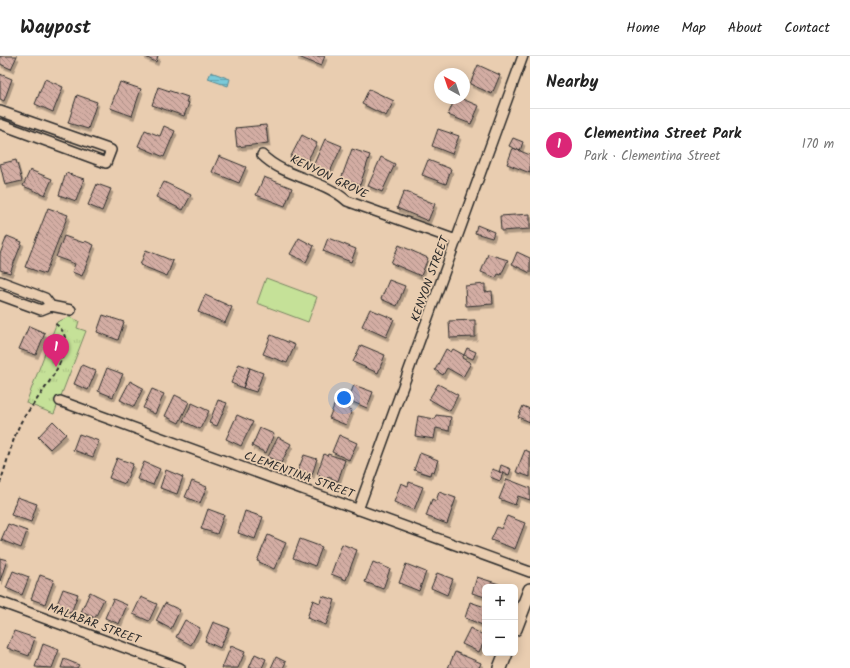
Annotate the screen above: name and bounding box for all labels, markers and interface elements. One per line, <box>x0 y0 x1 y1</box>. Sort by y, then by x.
text: Waypost <box>20 13 91 43</box>
text: Home <box>626 17 660 39</box>
text: Map <box>682 17 706 39</box>
text: About <box>728 17 762 39</box>
text: Contact <box>784 17 830 39</box>
north arrow <box>434 68 470 104</box>
text: Nearby <box>546 69 598 96</box>
text: Clementina Street Park <box>584 122 741 146</box>
text: 1 <box>557 134 561 155</box>
text: 170 m <box>802 134 834 155</box>
text: Park · Clementina Street <box>584 146 720 167</box>
street label: KENYON GROVE <box>287 150 372 204</box>
street label: KENYON STREET <box>406 232 455 324</box>
pin: 1 <box>43 334 69 367</box>
your location <box>334 388 354 408</box>
street label: CLEMENTINA STREET <box>241 446 358 504</box>
map controls <box>482 584 518 656</box>
button: + <box>482 584 518 620</box>
street label: MALABAR STREET <box>45 598 145 650</box>
button: − <box>482 620 518 656</box>

